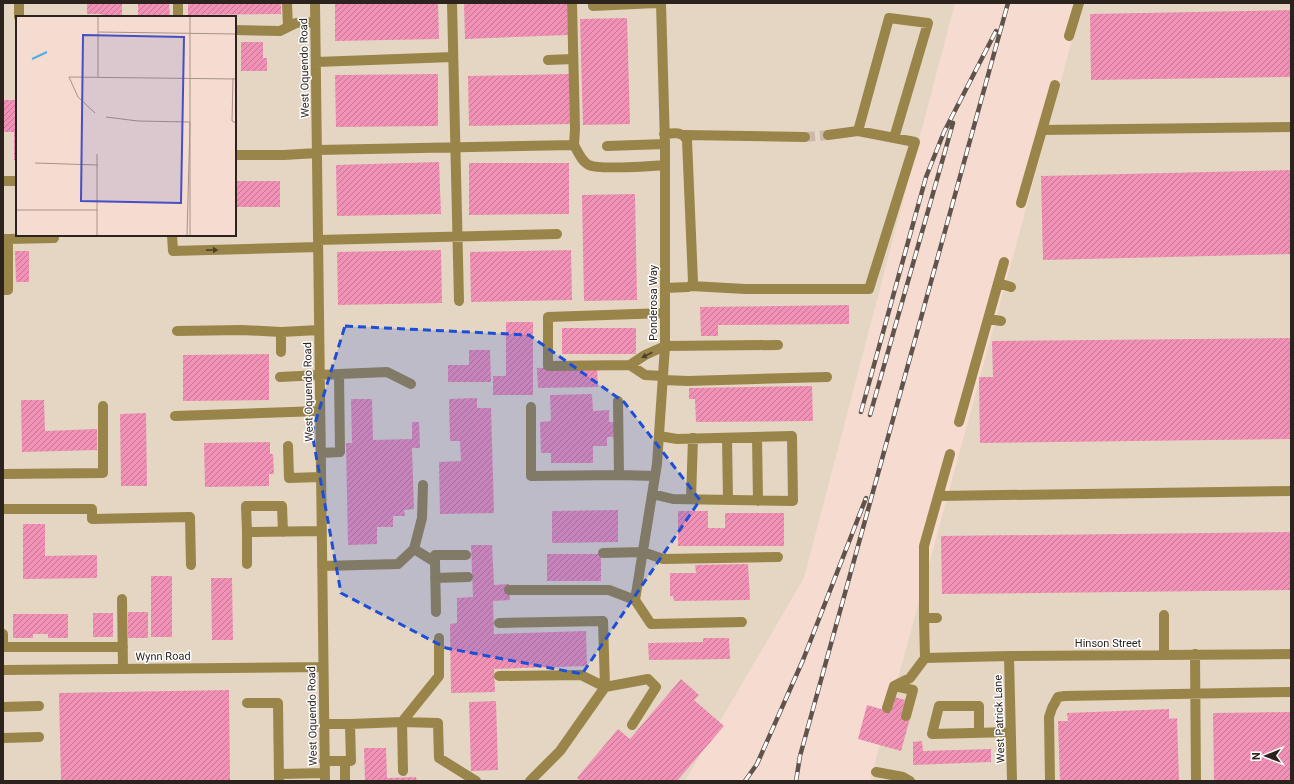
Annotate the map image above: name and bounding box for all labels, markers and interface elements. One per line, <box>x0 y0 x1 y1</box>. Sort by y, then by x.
inset map <box>16 16 236 236</box>
street label: West Oquendo Road <box>297 18 312 118</box>
one-way arrow <box>206 247 219 253</box>
street label: Ponderosa Way <box>647 264 660 341</box>
street label: West Oquendo Road <box>301 342 316 442</box>
one-way arrow <box>641 351 652 358</box>
street label: Hinson Street <box>1075 637 1142 650</box>
street label: Wynn Road <box>135 650 191 663</box>
street label: West Oquendo Road <box>305 666 320 766</box>
street label: West Patrick Lane <box>991 675 1008 763</box>
north arrow <box>1246 736 1286 776</box>
text: N <box>1250 752 1263 760</box>

